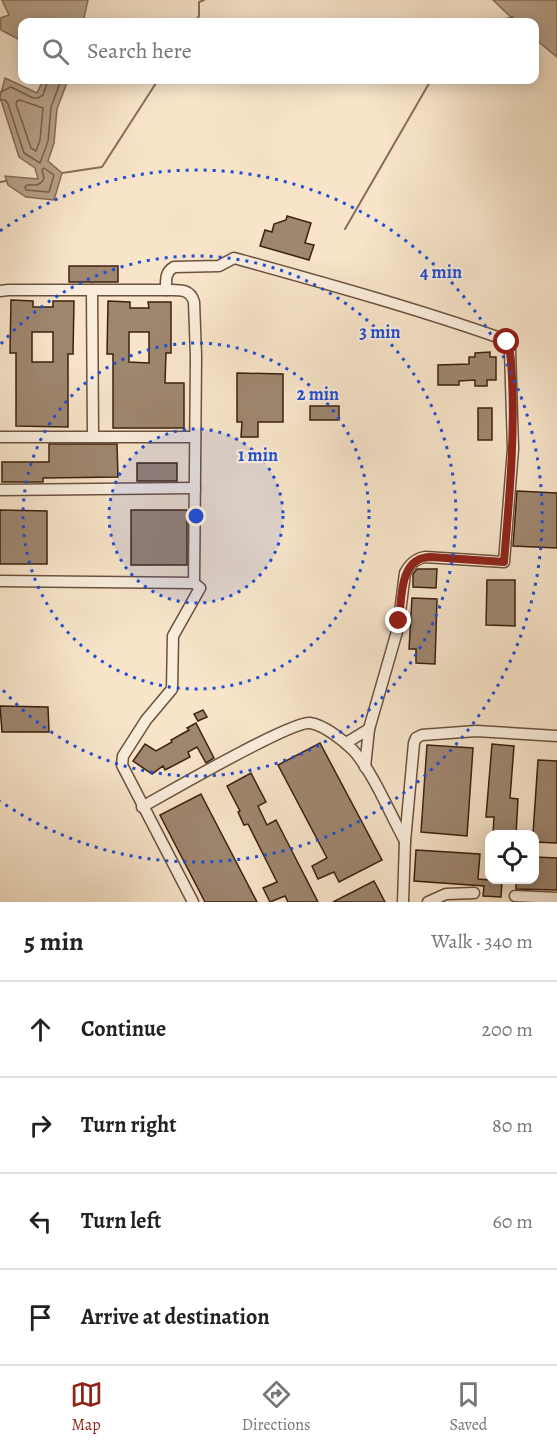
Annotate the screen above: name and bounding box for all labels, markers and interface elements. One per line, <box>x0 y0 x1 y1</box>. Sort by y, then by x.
search box <box>18 18 539 84</box>
icon: search <box>39 35 72 68</box>
text: Search here <box>87 36 192 66</box>
text: 4 min <box>420 260 462 284</box>
text: 3 min <box>359 320 401 344</box>
route start <box>493 328 519 354</box>
text: 2 min <box>297 382 339 406</box>
text: 1 min <box>238 443 278 467</box>
centre of rings <box>186 506 206 526</box>
route end <box>385 607 411 633</box>
map controls <box>485 830 539 884</box>
button: locate <box>485 830 539 884</box>
text: 5 min <box>24 924 84 959</box>
text: Walk · 340 m <box>431 928 533 955</box>
icon: ahead <box>24 1013 57 1046</box>
text: Continue <box>81 1014 166 1044</box>
text: 200 m <box>482 1016 533 1043</box>
icon: right <box>24 1109 57 1142</box>
text: Turn right <box>81 1110 177 1140</box>
text: 80 m <box>492 1112 533 1139</box>
icon: left <box>24 1205 57 1238</box>
text: Turn left <box>81 1206 161 1236</box>
text: 60 m <box>493 1208 533 1235</box>
icon: arrive <box>24 1301 57 1334</box>
text: Arrive at destination <box>81 1302 270 1332</box>
tab: Map <box>70 1378 103 1436</box>
tab: Directions <box>242 1378 310 1436</box>
tab: Saved <box>449 1378 487 1436</box>

